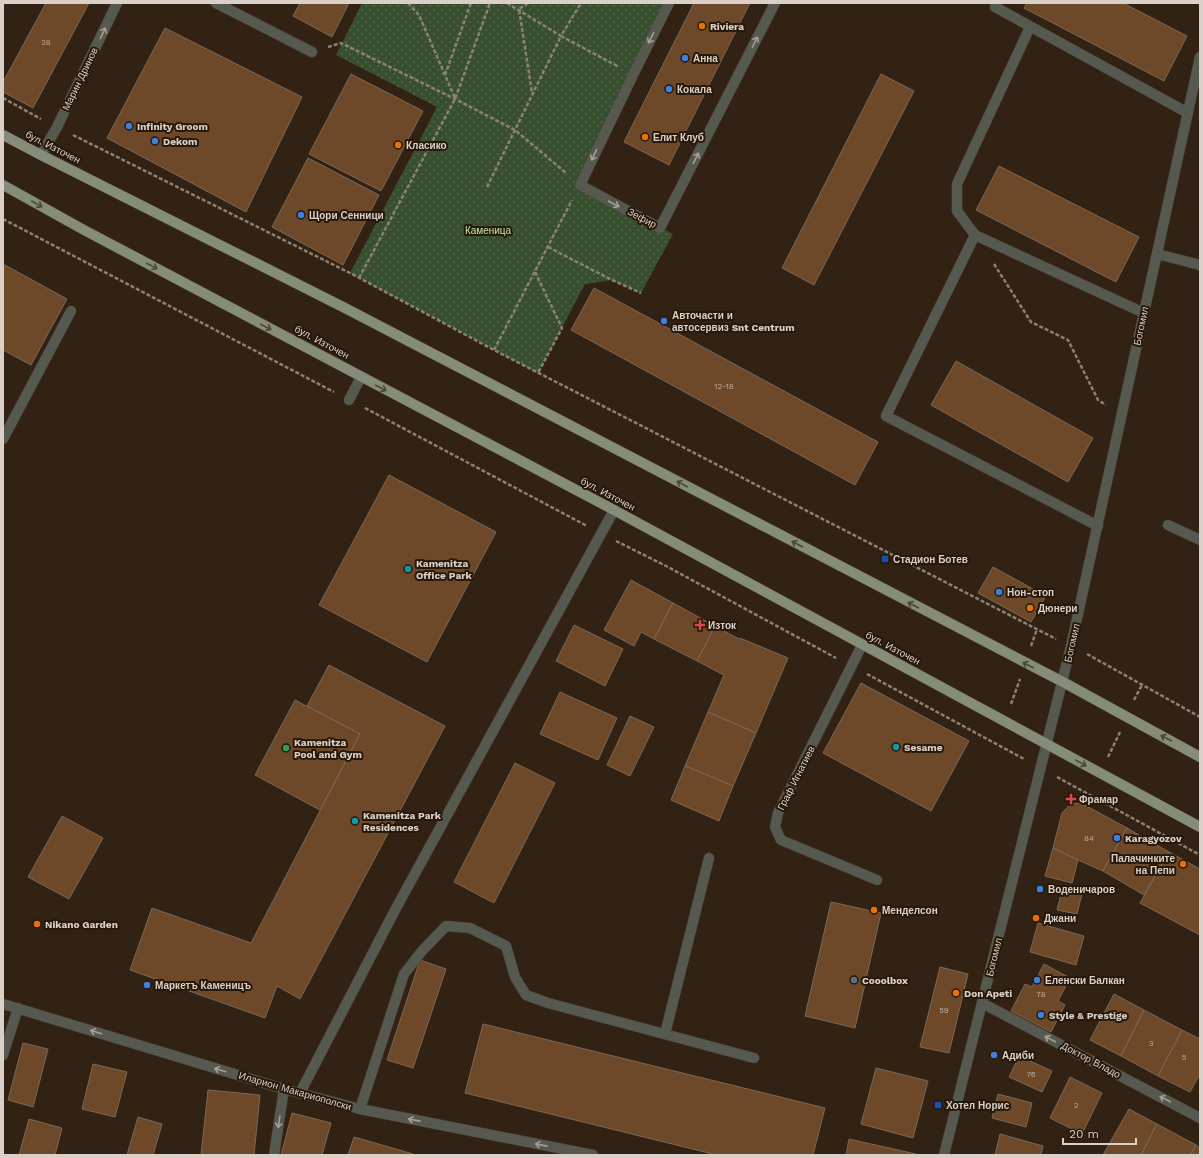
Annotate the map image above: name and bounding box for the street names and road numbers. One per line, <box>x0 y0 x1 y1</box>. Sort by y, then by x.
street label: Марин Дринов <box>60 46 100 112</box>
street label: бул. Източен <box>24 128 82 166</box>
street label: Зефир <box>626 206 659 230</box>
street label: Богомил <box>1132 305 1151 346</box>
street label: бул. Източен <box>293 323 351 361</box>
street label: бул. Източен <box>579 475 637 513</box>
street label: Богомил <box>1062 622 1082 663</box>
street label: бул. Източен <box>864 629 922 667</box>
street label: Граф Игнатиев <box>775 744 817 812</box>
street label: Богомил <box>984 936 1004 977</box>
street label: Доктор Владо <box>1060 1040 1123 1080</box>
street label: Иларион Макариополски <box>237 1070 353 1112</box>

